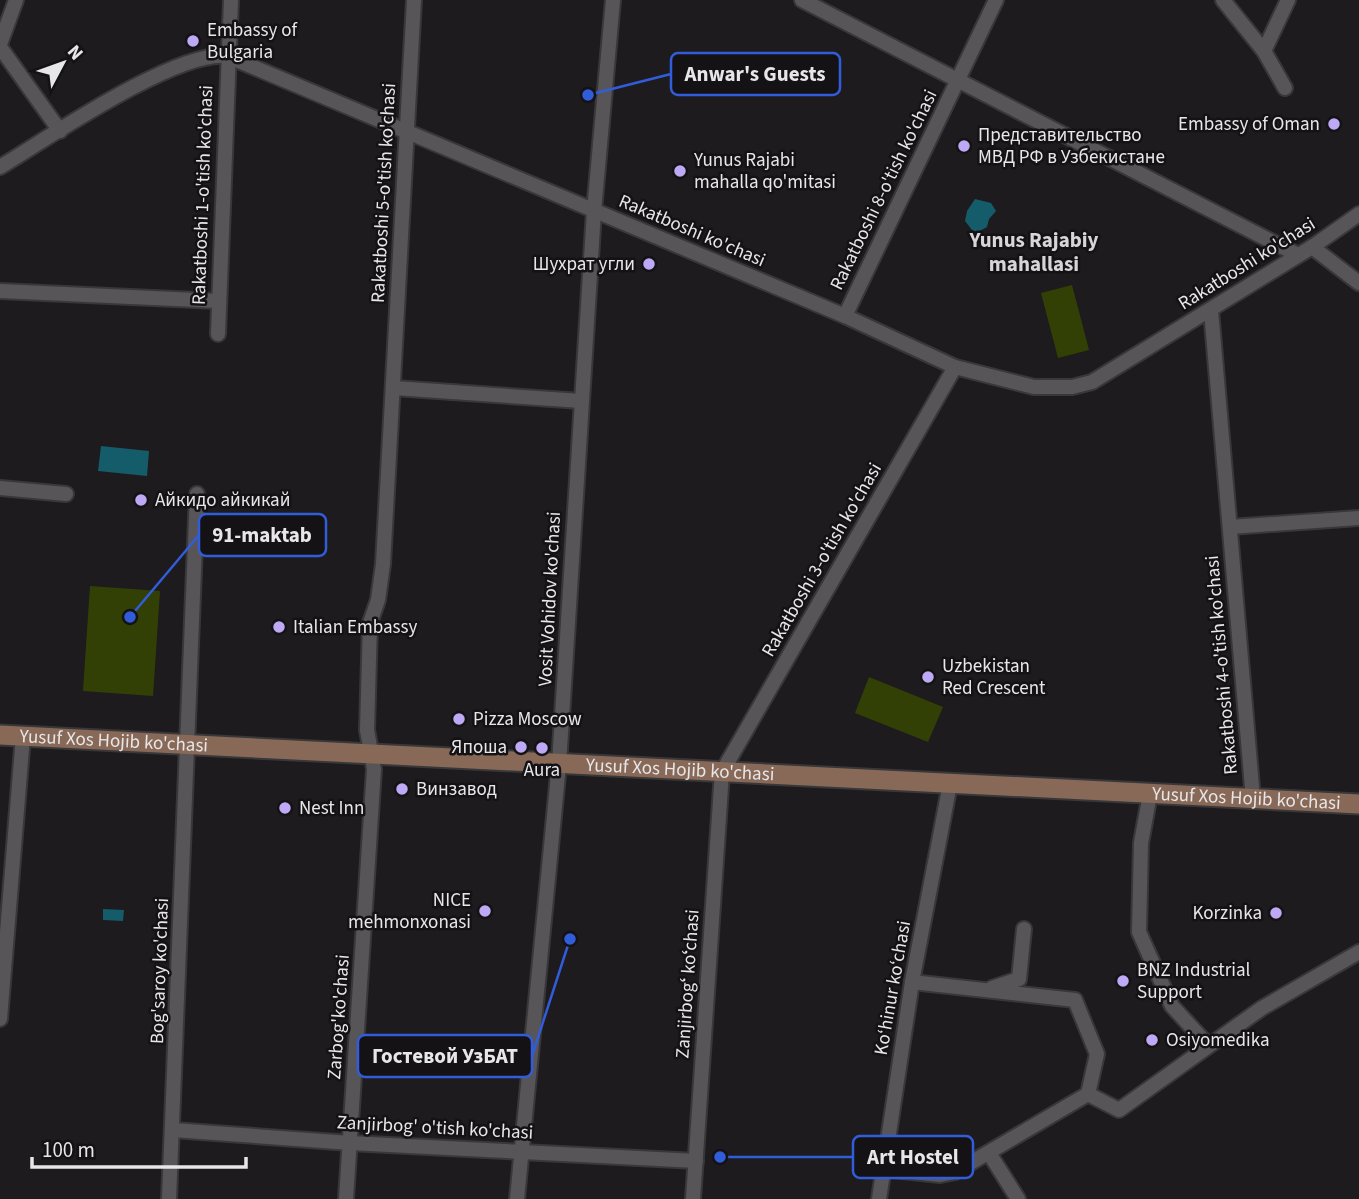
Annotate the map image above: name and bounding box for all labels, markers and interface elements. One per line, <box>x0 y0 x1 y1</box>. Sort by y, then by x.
place label: Embassy of Bulgaria <box>207 17 298 66</box>
north arrow <box>28 28 98 98</box>
marker: Embassy of Bulgaria <box>185 33 201 49</box>
text: N <box>60 39 89 66</box>
callout: Anwar's Guests <box>671 53 840 95</box>
text: Anwar's Guests <box>683 59 826 89</box>
street label: Rakatboshi 5-o'tish ko'chasi <box>365 82 403 304</box>
street label: Rakatboshi 1-o'tish ko'chasi <box>186 85 220 305</box>
street label: Rakatboshi 8-o'tish ko'chasi <box>824 85 944 295</box>
place label: Embassy of Oman <box>1178 111 1320 138</box>
marker: Embassy of Oman <box>1326 116 1342 132</box>
place label: Представительство МВД РФ в Узбекистане <box>978 122 1165 171</box>
marker: Представительство МВД РФ в Узбекистане <box>956 138 972 154</box>
place label: Yunus Rajabi mahalla qo'mitasi <box>693 147 836 196</box>
marker: Yunus Rajabi mahalla qo'mitasi <box>672 163 688 179</box>
street label: Rakatboshi ko'chasi <box>614 188 770 274</box>
street label: Rakatboshi ko'chasi <box>1173 211 1321 317</box>
district label: Yunus Rajabiy mahallasi <box>968 225 1099 279</box>
place label: Шухрат угли <box>533 251 635 278</box>
marker: Шухрат угли <box>641 256 657 272</box>
street label: Rakatboshi 3-o'tish ko'chasi <box>755 458 889 662</box>
place label: Айкидо айкикай <box>155 487 290 514</box>
marker: Айкидо айкикай <box>133 492 149 508</box>
street label: Vosit Vohidov ko'chasi <box>532 511 568 687</box>
callout: 91-maktab <box>199 514 326 556</box>
text: 91-maktab <box>212 520 312 550</box>
street label: Rakatboshi 4-o'tish ko'chasi <box>1199 554 1245 776</box>
place label: Italian Embassy <box>293 614 417 641</box>
marker: Italian Embassy <box>271 619 287 635</box>
place label: Uzbekistan Red Crescent <box>942 653 1046 702</box>
marker: Uzbekistan Red Crescent <box>920 669 936 685</box>
place label: Pizza Moscow <box>473 706 582 733</box>
marker: Pizza Moscow <box>451 711 467 727</box>
street label: Yusuf Xos Hojib ko'chasi <box>18 722 209 759</box>
place label: Япоша <box>451 734 507 761</box>
marker: Япоша <box>513 739 529 755</box>
marker: Aura <box>534 740 550 756</box>
street label: Yusuf Xos Hojib ko'chasi <box>584 751 775 788</box>
place label: Aura <box>524 757 560 784</box>
place label: Винзавод <box>416 776 497 803</box>
street label: Yusuf Xos Hojib ko'chasi <box>1150 780 1341 817</box>
marker: Винзавод <box>394 781 410 797</box>
place label: Nest Inn <box>299 795 364 822</box>
marker: Nest Inn <box>277 800 293 816</box>
place label: NICE mehmonxonasi <box>348 887 471 936</box>
street label: Bog'saroy ko'chasi <box>144 897 176 1045</box>
place label: Korzinka <box>1192 900 1262 927</box>
marker: NICE mehmonxonasi <box>477 903 493 919</box>
marker: Korzinka <box>1268 905 1284 921</box>
street label: Zanjirbogʻ koʻchasi <box>669 908 707 1060</box>
street label: Ko‘hinur ko‘chasi <box>868 919 918 1057</box>
street label: Zarbog'ko'chasi <box>321 954 357 1080</box>
place label: BNZ Industrial Support <box>1137 957 1251 1006</box>
marker: BNZ Industrial Support <box>1115 973 1131 989</box>
place label: Osiyomedika <box>1166 1027 1270 1054</box>
marker: Osiyomedika <box>1144 1032 1160 1048</box>
callout: Гостевой УзБАТ <box>358 1035 532 1077</box>
text: Гостевой УзБАТ <box>372 1041 518 1071</box>
street label: Zanjirbog' o'tish ko'chasi <box>336 1109 534 1147</box>
scale bar <box>32 1126 245 1170</box>
text: 100 m <box>42 1135 95 1165</box>
callout: Art Hostel <box>853 1136 973 1178</box>
text: Art Hostel <box>866 1142 959 1172</box>

